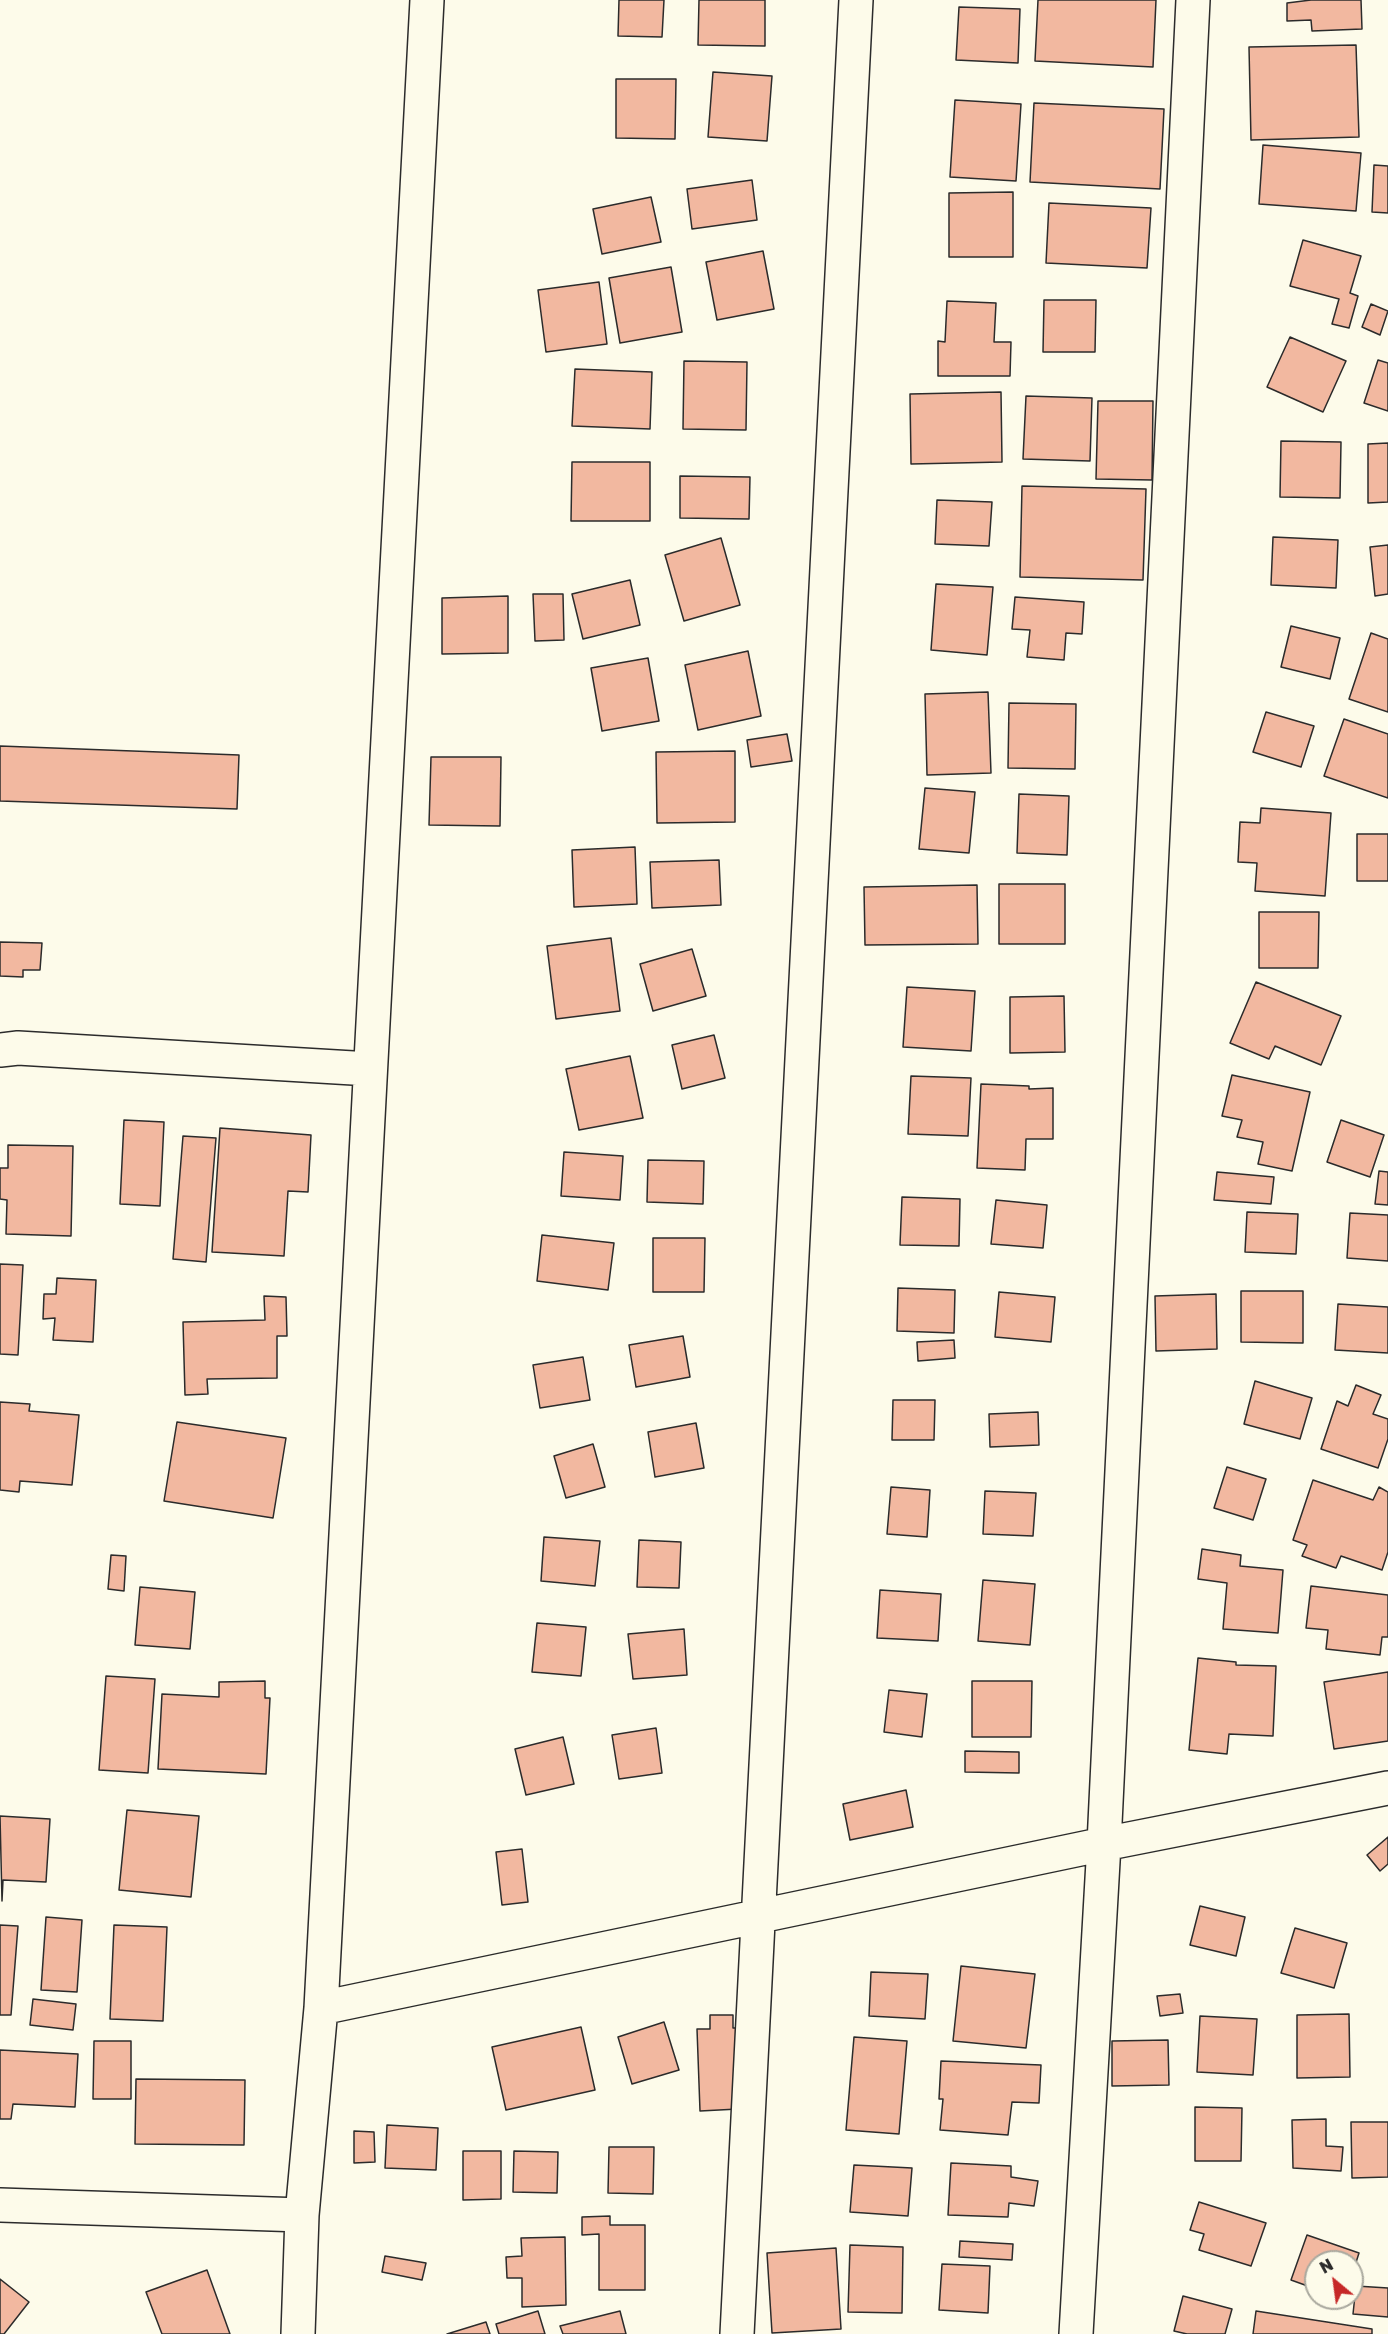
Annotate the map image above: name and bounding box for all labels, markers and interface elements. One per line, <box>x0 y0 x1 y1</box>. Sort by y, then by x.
north arrow <box>1304 2250 1364 2310</box>
text: N <box>1316 2254 1336 2278</box>

